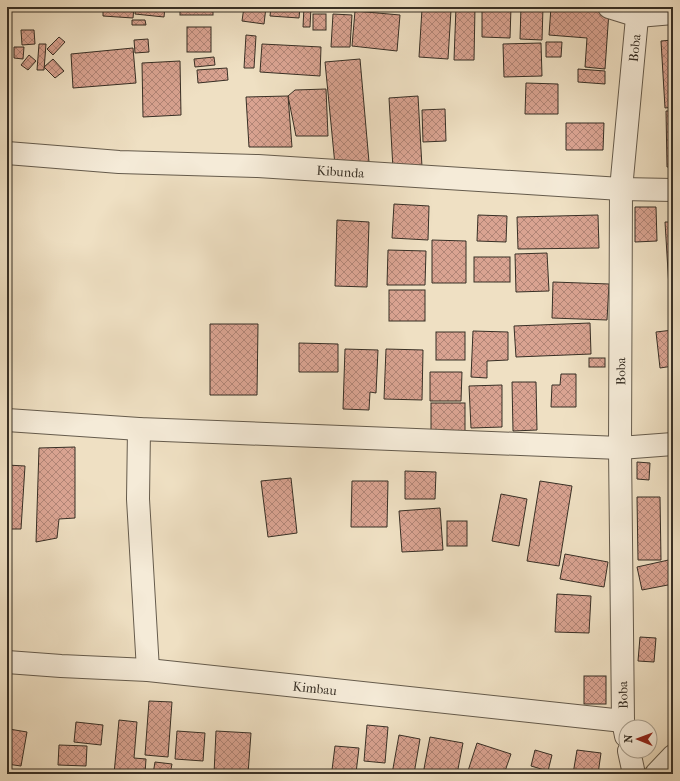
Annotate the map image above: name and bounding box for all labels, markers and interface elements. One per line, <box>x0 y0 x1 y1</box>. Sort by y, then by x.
street label: Boba <box>625 32 643 62</box>
street label: Kibunda <box>316 162 366 180</box>
street label: Boba <box>613 356 628 385</box>
street label: Kimbau <box>292 678 338 698</box>
street label: Boba <box>615 680 631 709</box>
north arrow <box>618 719 658 759</box>
text: N <box>622 734 635 743</box>

